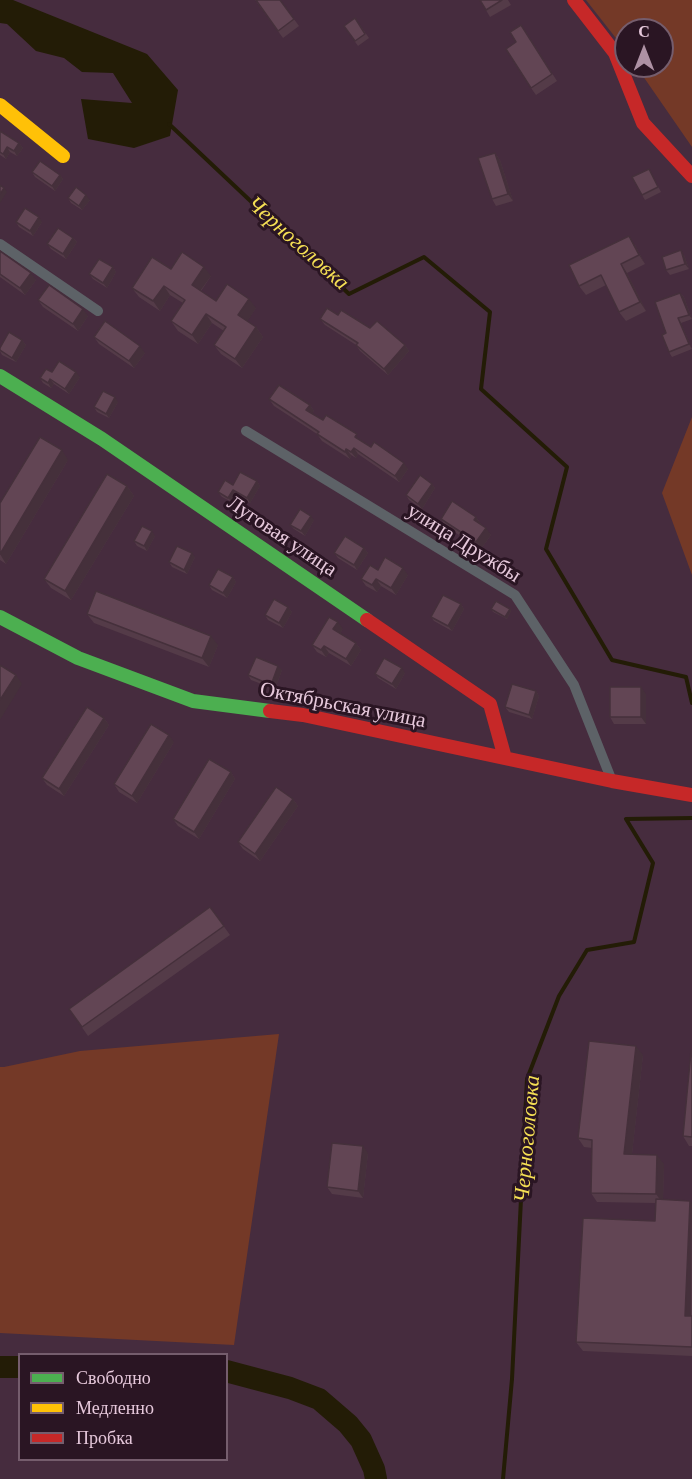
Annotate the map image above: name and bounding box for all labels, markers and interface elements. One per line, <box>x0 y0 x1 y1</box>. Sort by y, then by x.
north arrow <box>614 18 674 78</box>
text: С <box>638 23 650 40</box>
water label: Черноголовка <box>242 190 354 296</box>
street label: Луговая улица <box>222 490 342 582</box>
street label: улица Дружбы <box>402 498 526 588</box>
street label: Октябрьская улица <box>258 677 428 733</box>
water label: Черноголовка <box>508 1074 546 1204</box>
legend <box>18 1353 228 1461</box>
text: Свободно <box>76 1368 151 1388</box>
text: Медленно <box>76 1398 154 1418</box>
text: Пробка <box>76 1428 133 1448</box>

